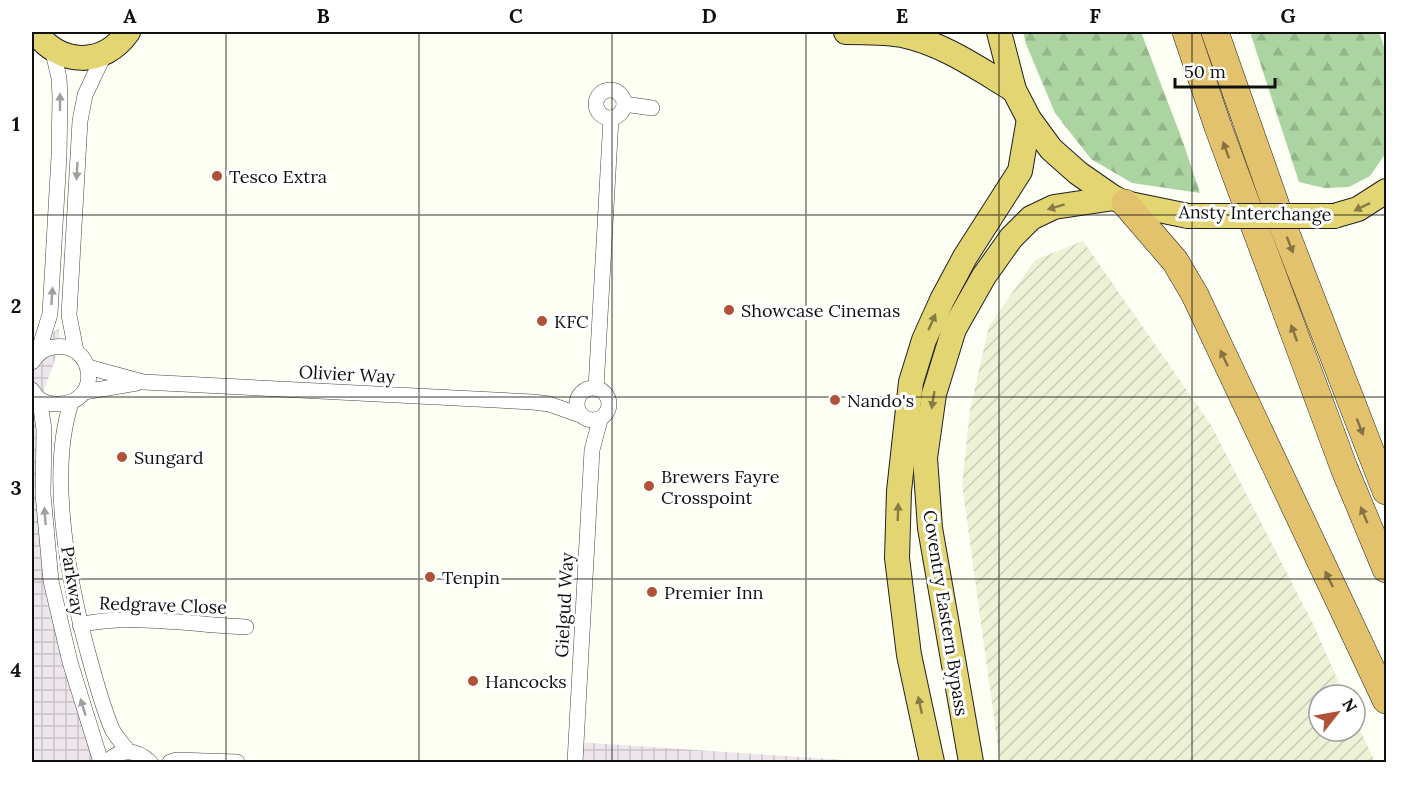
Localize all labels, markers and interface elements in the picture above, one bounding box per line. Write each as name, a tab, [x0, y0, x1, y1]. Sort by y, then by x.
text: A	[123, 3, 137, 28]
text: B	[316, 3, 330, 28]
text: C	[509, 3, 523, 28]
text: D	[701, 3, 717, 28]
text: E	[896, 3, 908, 28]
text: F	[1089, 3, 1101, 28]
text: G	[1280, 3, 1296, 28]
scale bar	[1175, 51, 1276, 89]
text: 50 m	[1184, 60, 1226, 83]
one-way arrow	[55, 92, 65, 111]
text: 1	[12, 111, 20, 136]
one-way arrow	[1221, 141, 1231, 159]
one-way arrow	[73, 162, 82, 181]
place label: Tesco Extra	[229, 165, 327, 188]
marker: Tesco Extra	[210, 169, 224, 183]
street label: Ansty Interchange	[1177, 200, 1332, 226]
one-way arrow	[1353, 202, 1370, 211]
one-way arrow	[1047, 203, 1065, 212]
one-way arrow	[1285, 237, 1295, 255]
one-way arrow	[47, 287, 56, 306]
text: 2	[11, 293, 21, 318]
place label: Showcase Cinemas	[741, 299, 900, 322]
marker: Showcase Cinemas	[722, 303, 736, 317]
place label: KFC	[554, 310, 589, 333]
one-way arrow	[927, 312, 937, 330]
marker: KFC	[535, 314, 549, 328]
one-way arrow	[1289, 324, 1298, 342]
one-way arrow	[1220, 350, 1229, 367]
street label: Olivier Way	[298, 360, 396, 388]
place label: Nando's	[847, 389, 914, 412]
one-way arrow	[929, 390, 938, 409]
marker: Nando's	[828, 393, 842, 407]
one-way arrow	[1355, 419, 1365, 437]
place label: Sungard	[134, 446, 204, 469]
marker: Sungard	[115, 450, 129, 464]
place label: Brewers Fayre Crosspoint	[661, 465, 780, 509]
text: 3	[10, 475, 22, 500]
marker: Brewers Fayre Crosspoint	[642, 479, 656, 493]
one-way arrow	[893, 503, 903, 522]
one-way arrow	[1359, 506, 1368, 524]
one-way arrow	[40, 507, 50, 526]
street label: Coventry Eastern Bypass	[918, 508, 974, 718]
street label: Parkway	[56, 544, 90, 618]
street label: Gielgud Way	[550, 551, 578, 658]
place label: Tenpin	[442, 566, 500, 589]
marker: Tenpin	[423, 570, 437, 584]
one-way arrow	[1325, 571, 1334, 588]
place label: Premier Inn	[664, 581, 764, 604]
marker: Premier Inn	[645, 585, 659, 599]
street label: Redgrave Close	[99, 591, 228, 619]
text: 4	[11, 657, 22, 682]
place label: Hancocks	[485, 670, 567, 693]
marker: Hancocks	[466, 674, 480, 688]
north arrow	[1307, 683, 1367, 743]
text: N	[1338, 695, 1362, 716]
one-way arrow	[915, 696, 924, 715]
one-way arrow	[78, 698, 87, 716]

